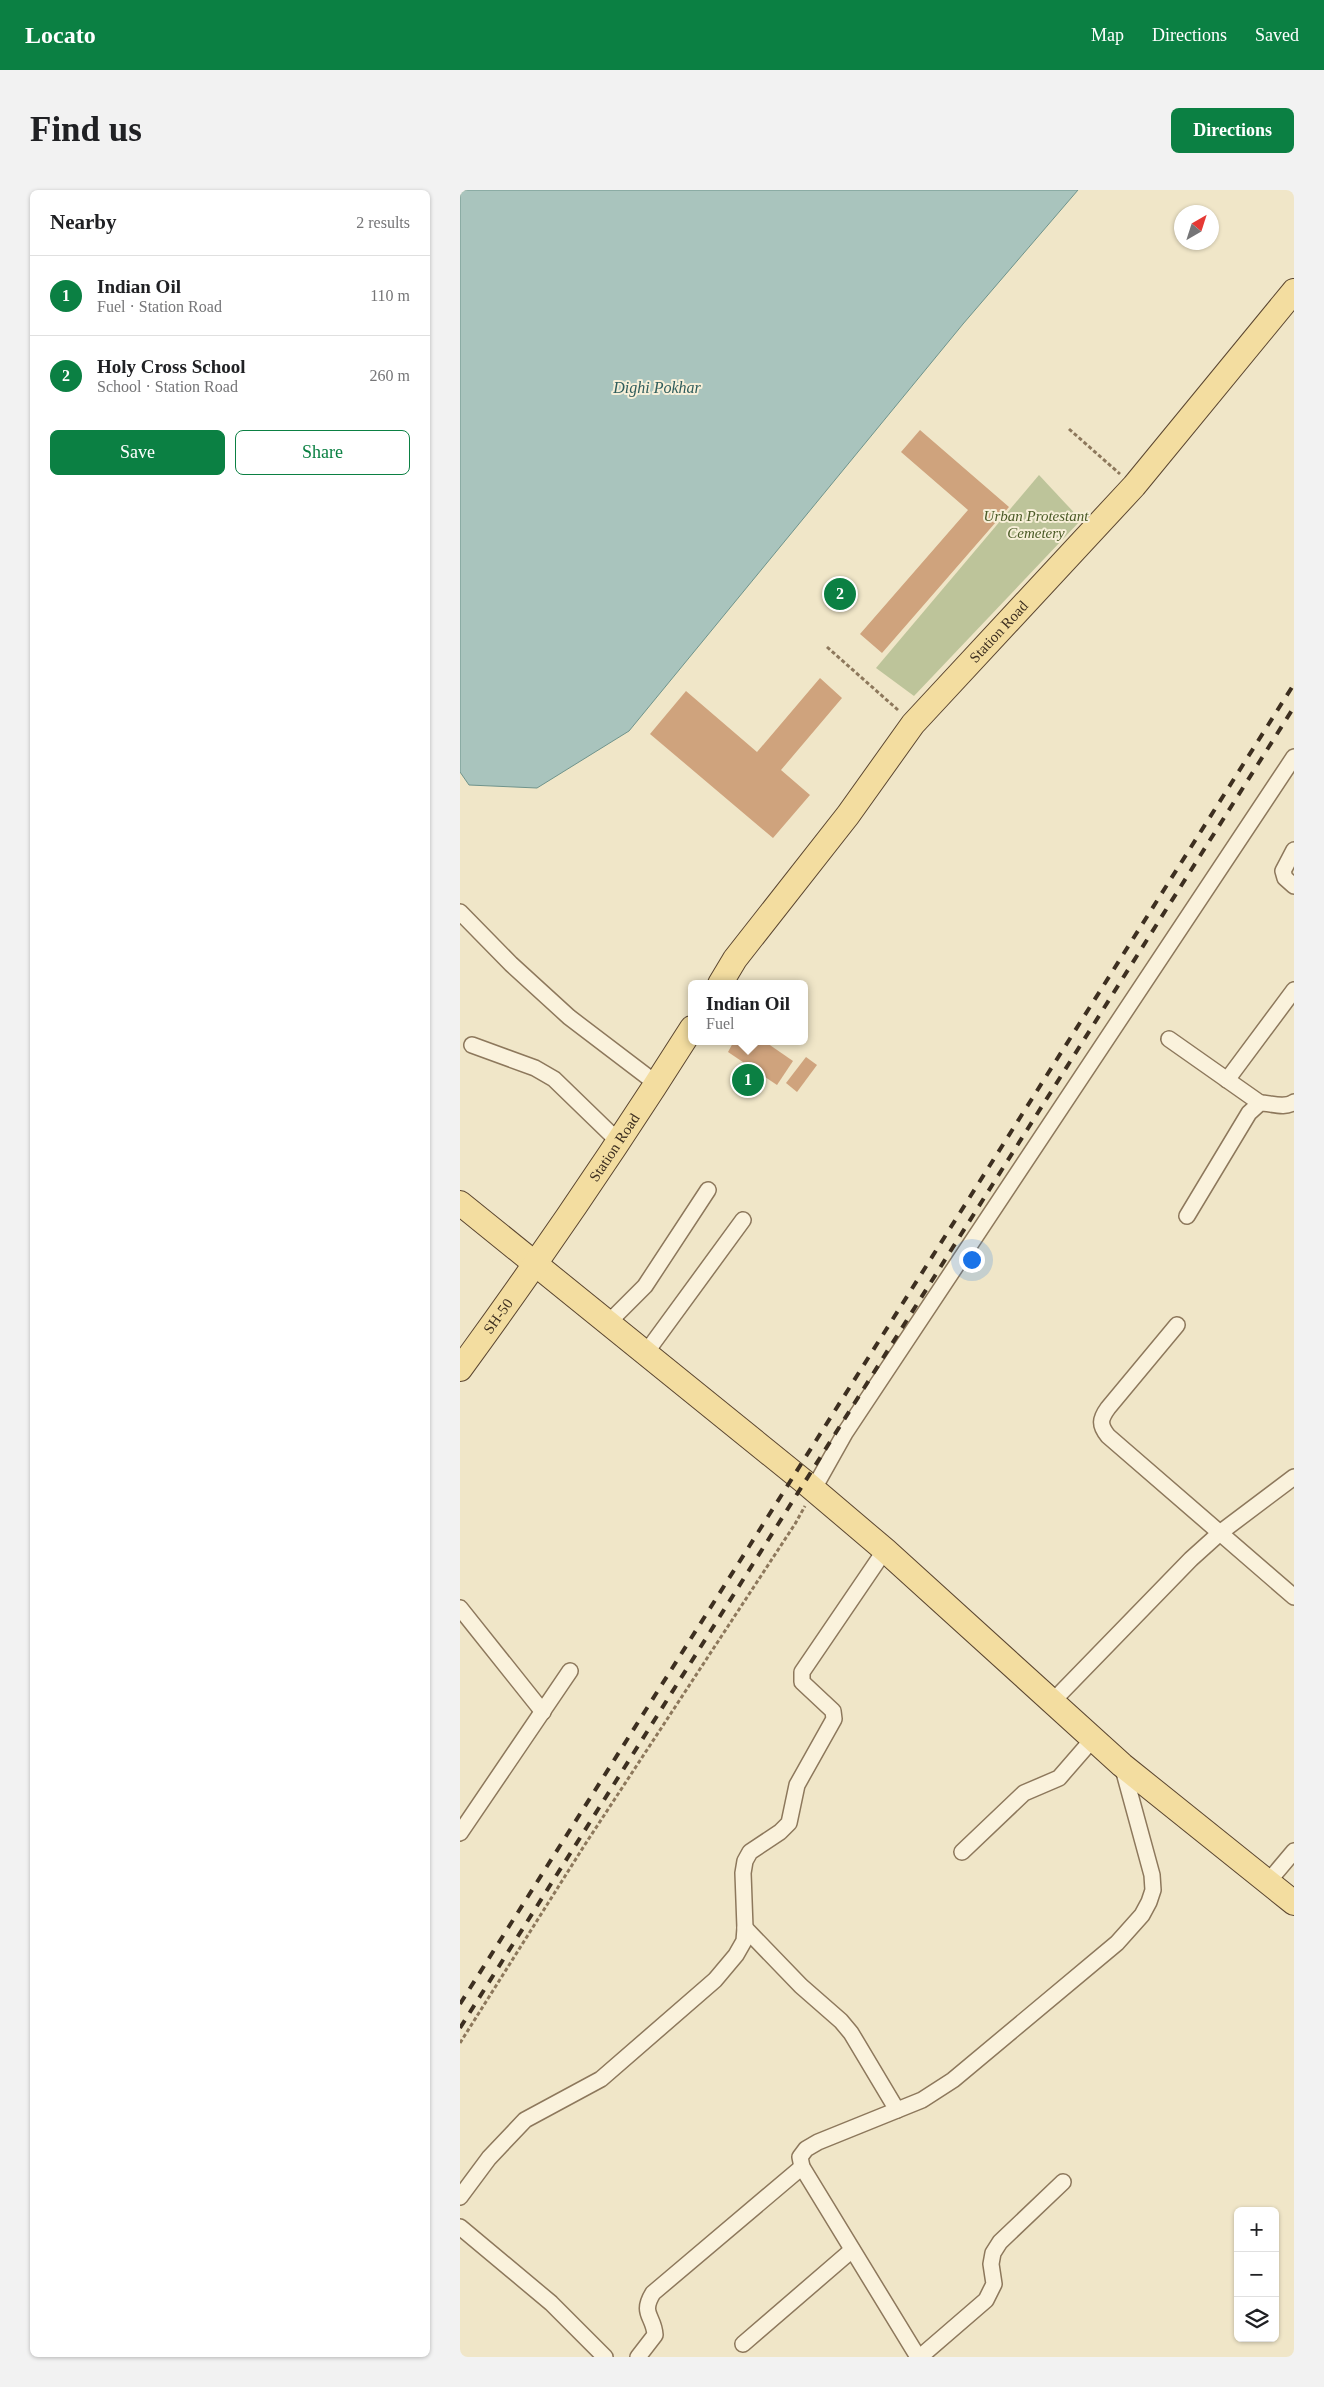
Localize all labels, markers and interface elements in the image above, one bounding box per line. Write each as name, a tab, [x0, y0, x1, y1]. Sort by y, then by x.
text: Locato	[25, 22, 96, 48]
text: Map	[1091, 25, 1124, 45]
text: Directions	[1152, 25, 1227, 45]
text: Saved	[1255, 25, 1299, 45]
button: Directions	[1171, 108, 1294, 153]
text: Find us	[30, 110, 142, 149]
north arrow	[1174, 205, 1219, 250]
text: Nearby	[50, 210, 117, 234]
text: 2 results	[356, 214, 410, 231]
text: Indian Oil	[97, 276, 181, 297]
text: 1	[62, 287, 70, 304]
text: 110 m	[370, 287, 410, 304]
text: Fuel · Station Road	[97, 298, 222, 315]
text: Holy Cross School	[97, 356, 246, 377]
text: 2	[62, 367, 70, 384]
text: 260 m	[370, 367, 410, 384]
text: School · Station Road	[97, 378, 238, 395]
water label: Dighi Pokhar	[612, 379, 702, 397]
button: Save	[50, 430, 225, 475]
button: Share	[235, 430, 410, 475]
park label: Urban Protestant Cemetery	[984, 508, 1089, 541]
pin: 2	[824, 575, 856, 613]
street label: Station Road	[966, 597, 1031, 666]
popup	[688, 980, 808, 1045]
text: Indian Oil	[706, 993, 790, 1014]
text: Fuel	[706, 1015, 734, 1032]
pin: 1	[732, 1061, 764, 1099]
street label: Station Road	[586, 1110, 643, 1184]
your location	[959, 1247, 985, 1273]
street label: SH-50	[480, 1296, 516, 1337]
map controls	[1234, 2207, 1279, 2342]
button: +	[1234, 2207, 1279, 2252]
button: −	[1234, 2252, 1279, 2297]
button: layers	[1234, 2297, 1279, 2342]

